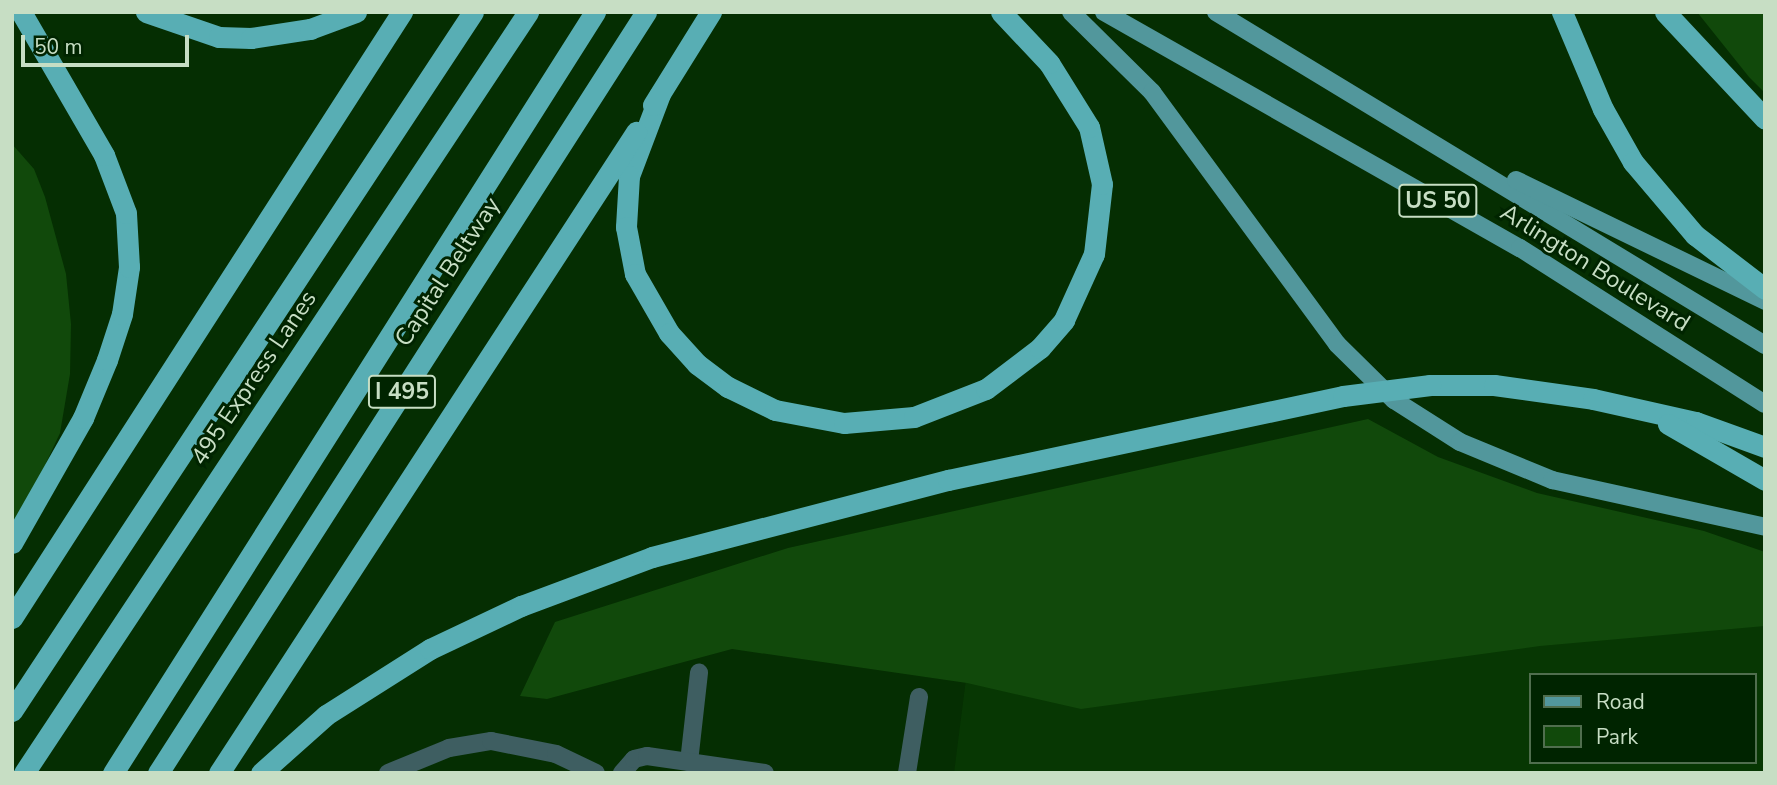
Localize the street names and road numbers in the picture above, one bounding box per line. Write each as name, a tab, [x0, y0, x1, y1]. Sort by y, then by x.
road number: US 50	[1398, 182, 1478, 220]
street label: Capital Beltway	[389, 192, 507, 352]
street label: Arlington Boulevard	[1495, 198, 1695, 338]
street label: 495 Express Lanes	[185, 285, 323, 471]
road number: I 495	[367, 372, 437, 412]

